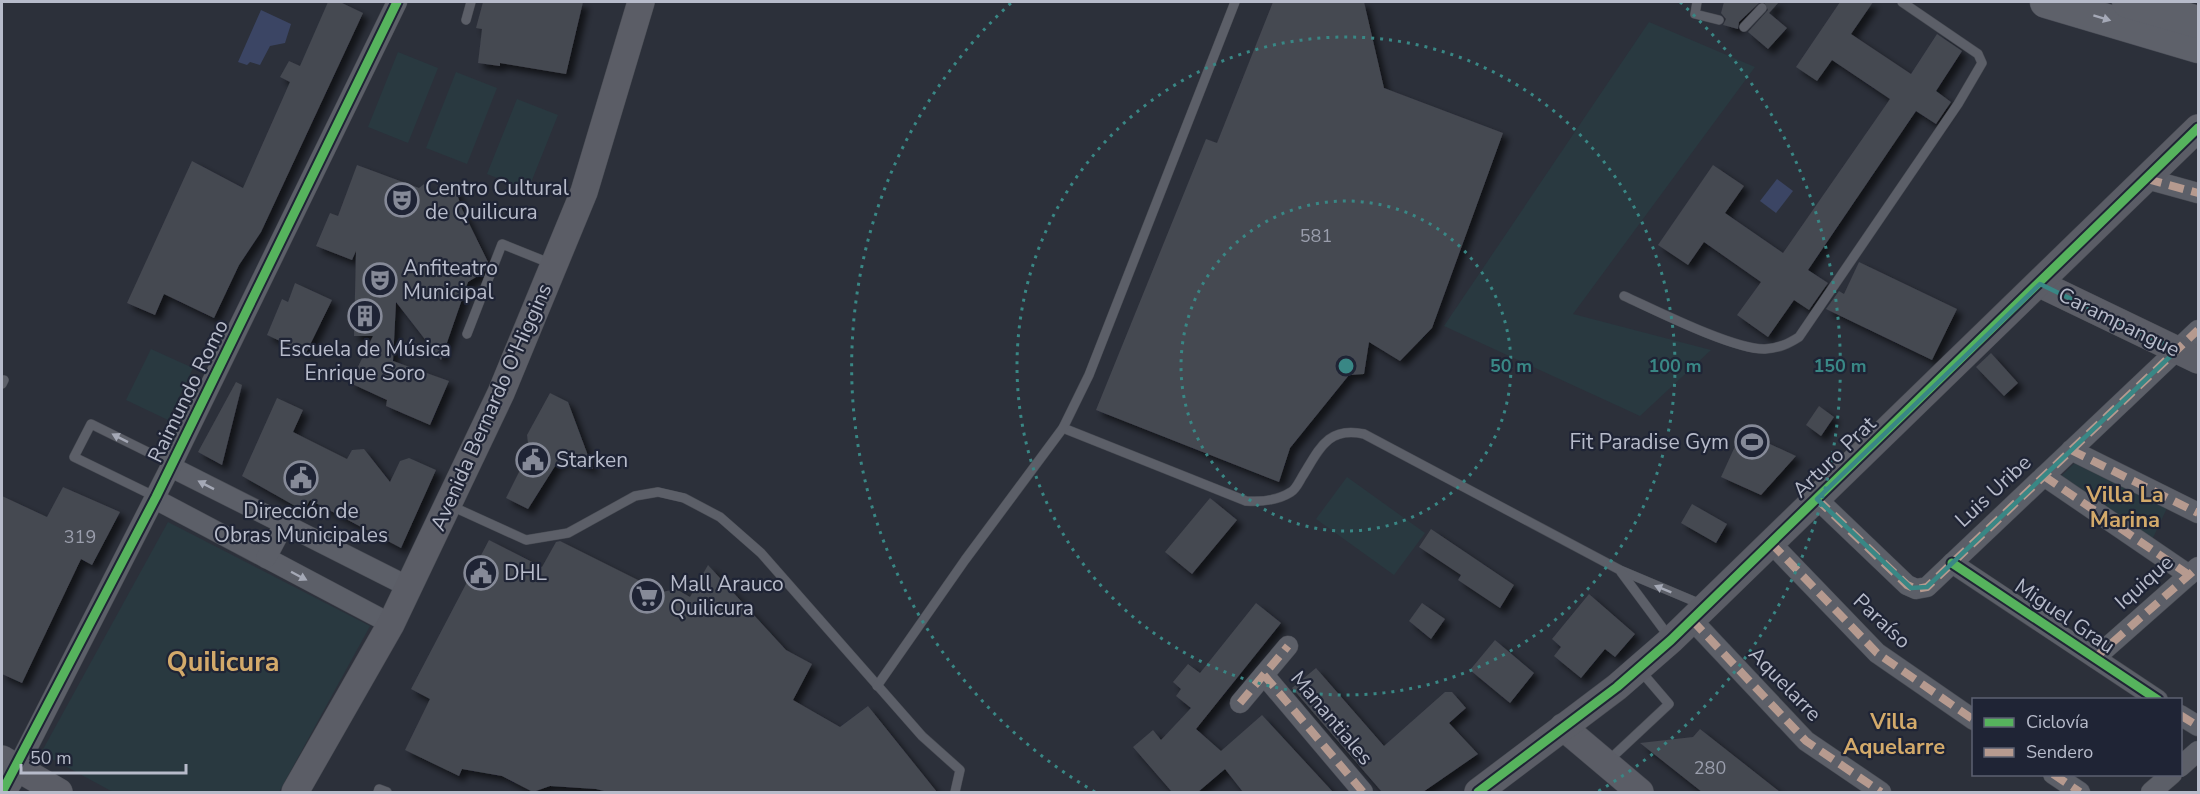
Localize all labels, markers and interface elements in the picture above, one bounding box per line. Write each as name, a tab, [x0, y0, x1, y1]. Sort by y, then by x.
one-way arrow	[2093, 14, 2111, 23]
place label: Centro Cultural de Quilicura	[425, 174, 570, 226]
theatre icon: Centro Cultural de Quilicura	[384, 182, 420, 218]
house number: 581	[1300, 224, 1332, 248]
place label: Anfiteatro Municipal	[403, 254, 498, 306]
theatre icon: Anfiteatro Municipal	[362, 262, 398, 298]
street label: Avenida Bernardo O'Higgins	[424, 279, 558, 535]
street label: Carampangue	[2054, 280, 2184, 364]
building icon: Escuela de Música Enrique Soro	[347, 298, 383, 334]
street label: Raimundo Romo	[141, 315, 235, 467]
place label: Escuela de Música Enrique Soro	[279, 335, 451, 387]
text: 50 m	[1490, 354, 1532, 378]
text: 100 m	[1648, 354, 1702, 378]
text: 150 m	[1813, 354, 1867, 378]
centre of rings	[1336, 356, 1356, 376]
street label: Arturo Prat	[1786, 410, 1882, 504]
sports icon: Fit Paradise Gym	[1734, 424, 1770, 460]
place label: Fit Paradise Gym	[1570, 428, 1729, 456]
one-way arrow	[111, 434, 129, 444]
public building icon: Starken	[515, 442, 551, 478]
place label: Starken	[556, 446, 628, 474]
street label: Luis Uribe	[1949, 449, 2037, 533]
public building icon: Dirección de Obras Municipales	[283, 460, 319, 496]
one-way arrow	[198, 480, 215, 490]
district label: Villa La Marina	[2085, 480, 2164, 535]
place label: Dirección de Obras Municipales	[214, 497, 388, 549]
house number: 319	[64, 525, 96, 549]
street label: Iquique	[2109, 548, 2179, 616]
public building icon: DHL	[463, 555, 499, 591]
place label: DHL	[504, 559, 548, 587]
place label: Mall Arauco Quilicura	[670, 570, 784, 622]
one-way arrow	[291, 571, 308, 581]
street label: Miguel Grau	[2009, 572, 2121, 660]
supermarket icon: Mall Arauco Quilicura	[629, 578, 665, 614]
one-way arrow	[1654, 584, 1672, 593]
street label: Paraíso	[1847, 587, 1917, 655]
street label: Aquelarre	[1742, 641, 1828, 727]
district label: Quilicura	[167, 644, 279, 681]
street label: Manantiales	[1284, 665, 1380, 771]
legend	[1972, 698, 2182, 776]
district label: Villa Aquelarre	[1843, 707, 1945, 762]
text: Ciclovía	[2026, 710, 2089, 734]
scale bar	[21, 737, 186, 775]
text: Sendero	[2026, 740, 2093, 764]
text: 50 m	[30, 746, 72, 770]
house number: 280	[1694, 756, 1726, 780]

